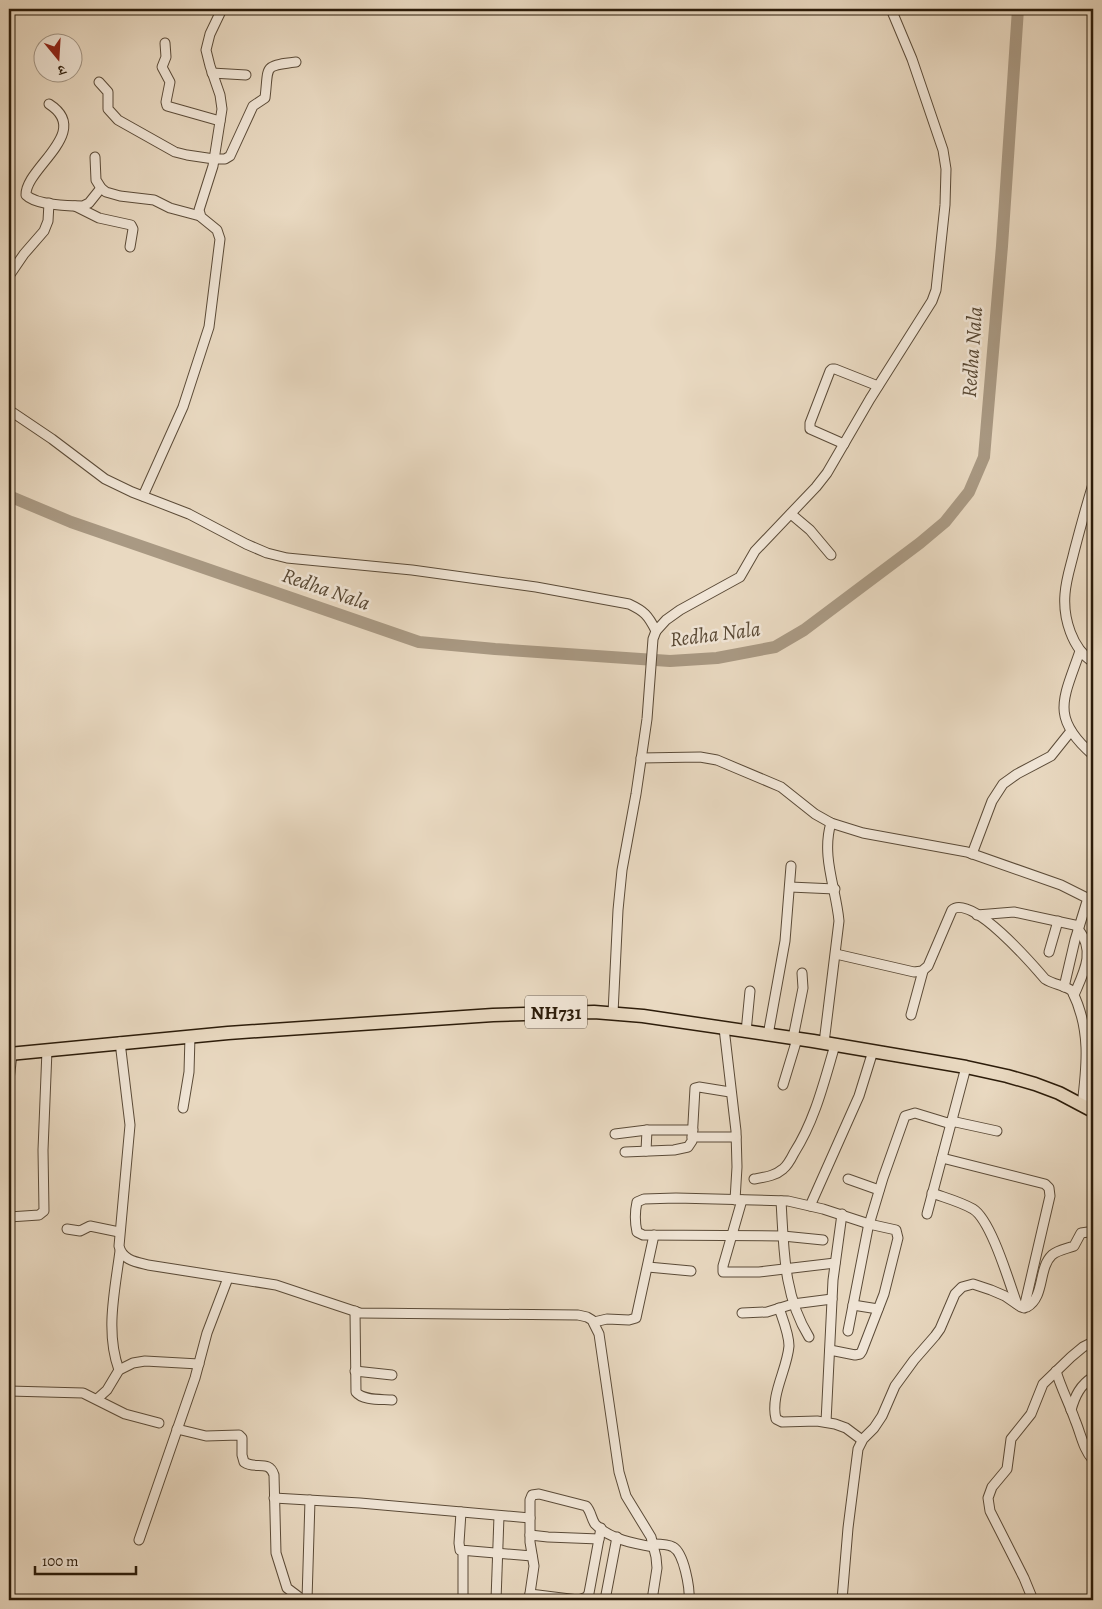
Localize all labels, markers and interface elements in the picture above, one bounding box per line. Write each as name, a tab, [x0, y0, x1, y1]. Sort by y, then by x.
north arrow	[32, 32, 82, 82]
text: उ	[55, 59, 69, 80]
water label: Redha Nala	[955, 305, 989, 398]
water label: Redha Nala	[278, 561, 374, 617]
water label: Redha Nala	[668, 615, 762, 653]
road number: NH731	[525, 996, 587, 1028]
scale bar	[35, 1544, 136, 1576]
text: 100 m	[42, 1551, 79, 1571]

